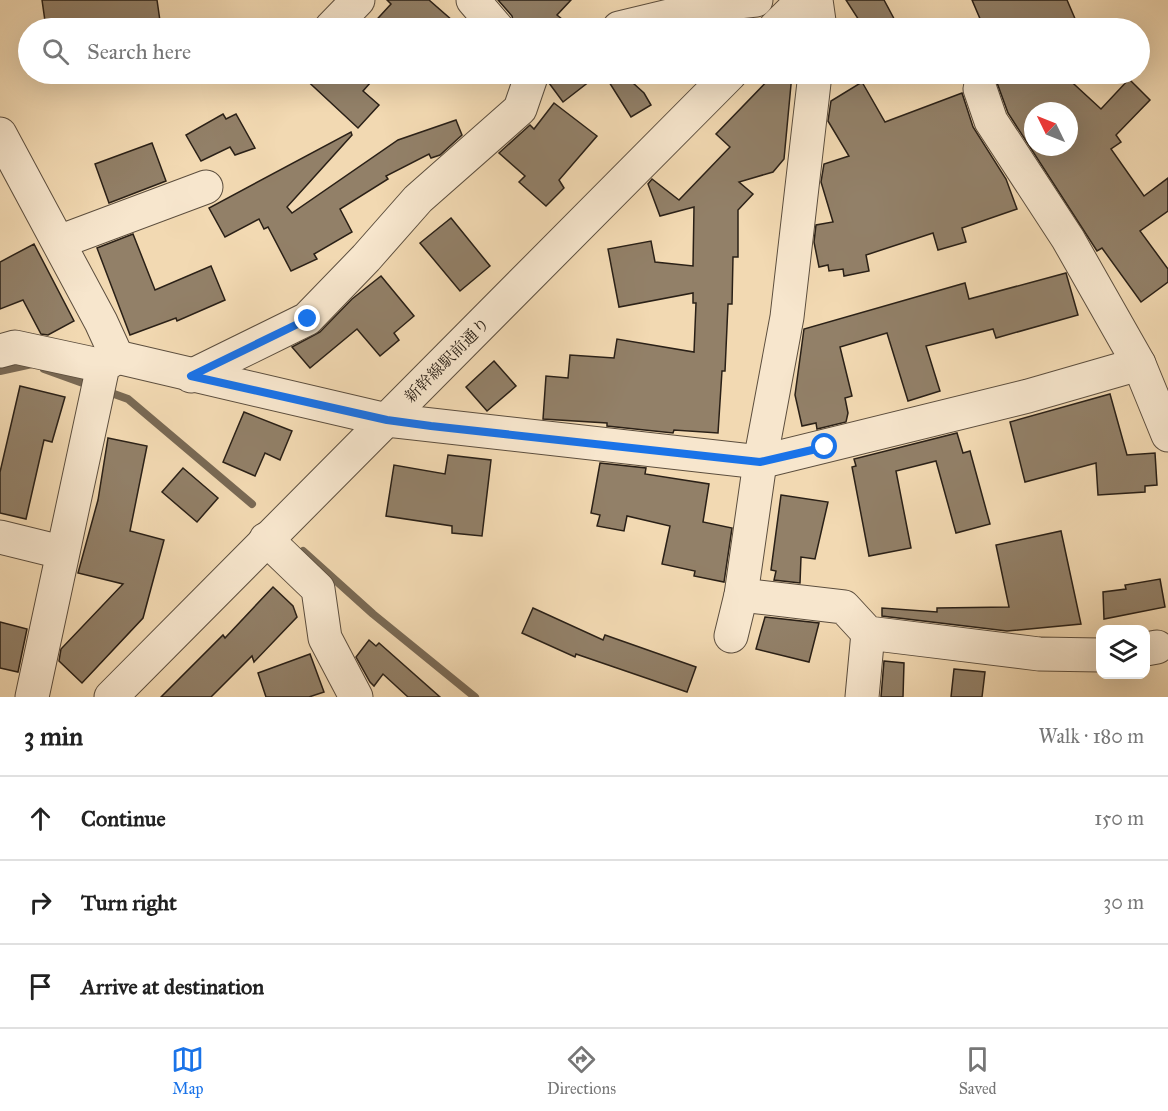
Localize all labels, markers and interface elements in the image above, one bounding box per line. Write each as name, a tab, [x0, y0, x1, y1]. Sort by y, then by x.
search box	[18, 18, 1150, 84]
icon: search	[39, 35, 72, 68]
text: Search here	[87, 38, 191, 65]
north arrow	[1024, 102, 1078, 156]
route end	[294, 305, 320, 331]
street label: 新幹線駅前通り	[401, 314, 493, 406]
route start	[811, 433, 837, 459]
map controls	[1096, 625, 1150, 679]
button: layers	[1096, 625, 1150, 679]
text: 3 min	[24, 720, 83, 752]
text: Walk · 180 m	[1039, 724, 1144, 748]
icon: ahead	[24, 802, 57, 835]
text: Continue	[81, 805, 166, 832]
text: 150 m	[1094, 806, 1144, 830]
icon: right	[24, 886, 57, 919]
text: Turn right	[81, 889, 177, 916]
text: 30 m	[1103, 890, 1144, 914]
icon: arrive	[24, 970, 57, 1003]
text: Arrive at destination	[81, 973, 264, 1000]
tab: Map	[171, 1043, 204, 1098]
tab: Directions	[547, 1043, 616, 1098]
tab: Saved	[959, 1043, 997, 1098]

